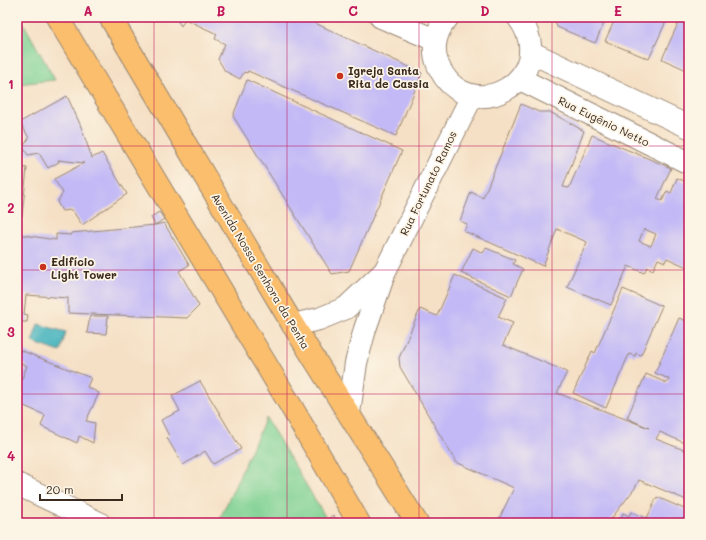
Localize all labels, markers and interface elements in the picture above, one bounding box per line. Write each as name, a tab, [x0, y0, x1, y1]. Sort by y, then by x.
text: A	[83, 2, 93, 19]
text: B	[217, 2, 226, 19]
text: C	[348, 2, 358, 19]
text: D	[480, 2, 490, 19]
text: E	[614, 2, 622, 19]
place label: Igreja Santa Rita de Cassia	[348, 63, 429, 91]
marker: Igreja Santa Rita de Cassia	[335, 71, 345, 81]
text: 1	[8, 75, 14, 92]
street label: Rua Eugênio Netto	[556, 92, 652, 150]
street label: Rua Fortunato Ramos	[396, 128, 460, 238]
street label: Avenida Nossa Senhora da Penha	[208, 190, 314, 352]
text: 2	[7, 199, 15, 216]
place label: Edifício Light Tower	[51, 254, 117, 282]
marker: Edifício Light Tower	[38, 262, 48, 272]
text: 3	[7, 323, 15, 340]
text: 4	[7, 447, 15, 464]
scale bar	[40, 476, 122, 502]
text: 20 m	[46, 481, 74, 497]

